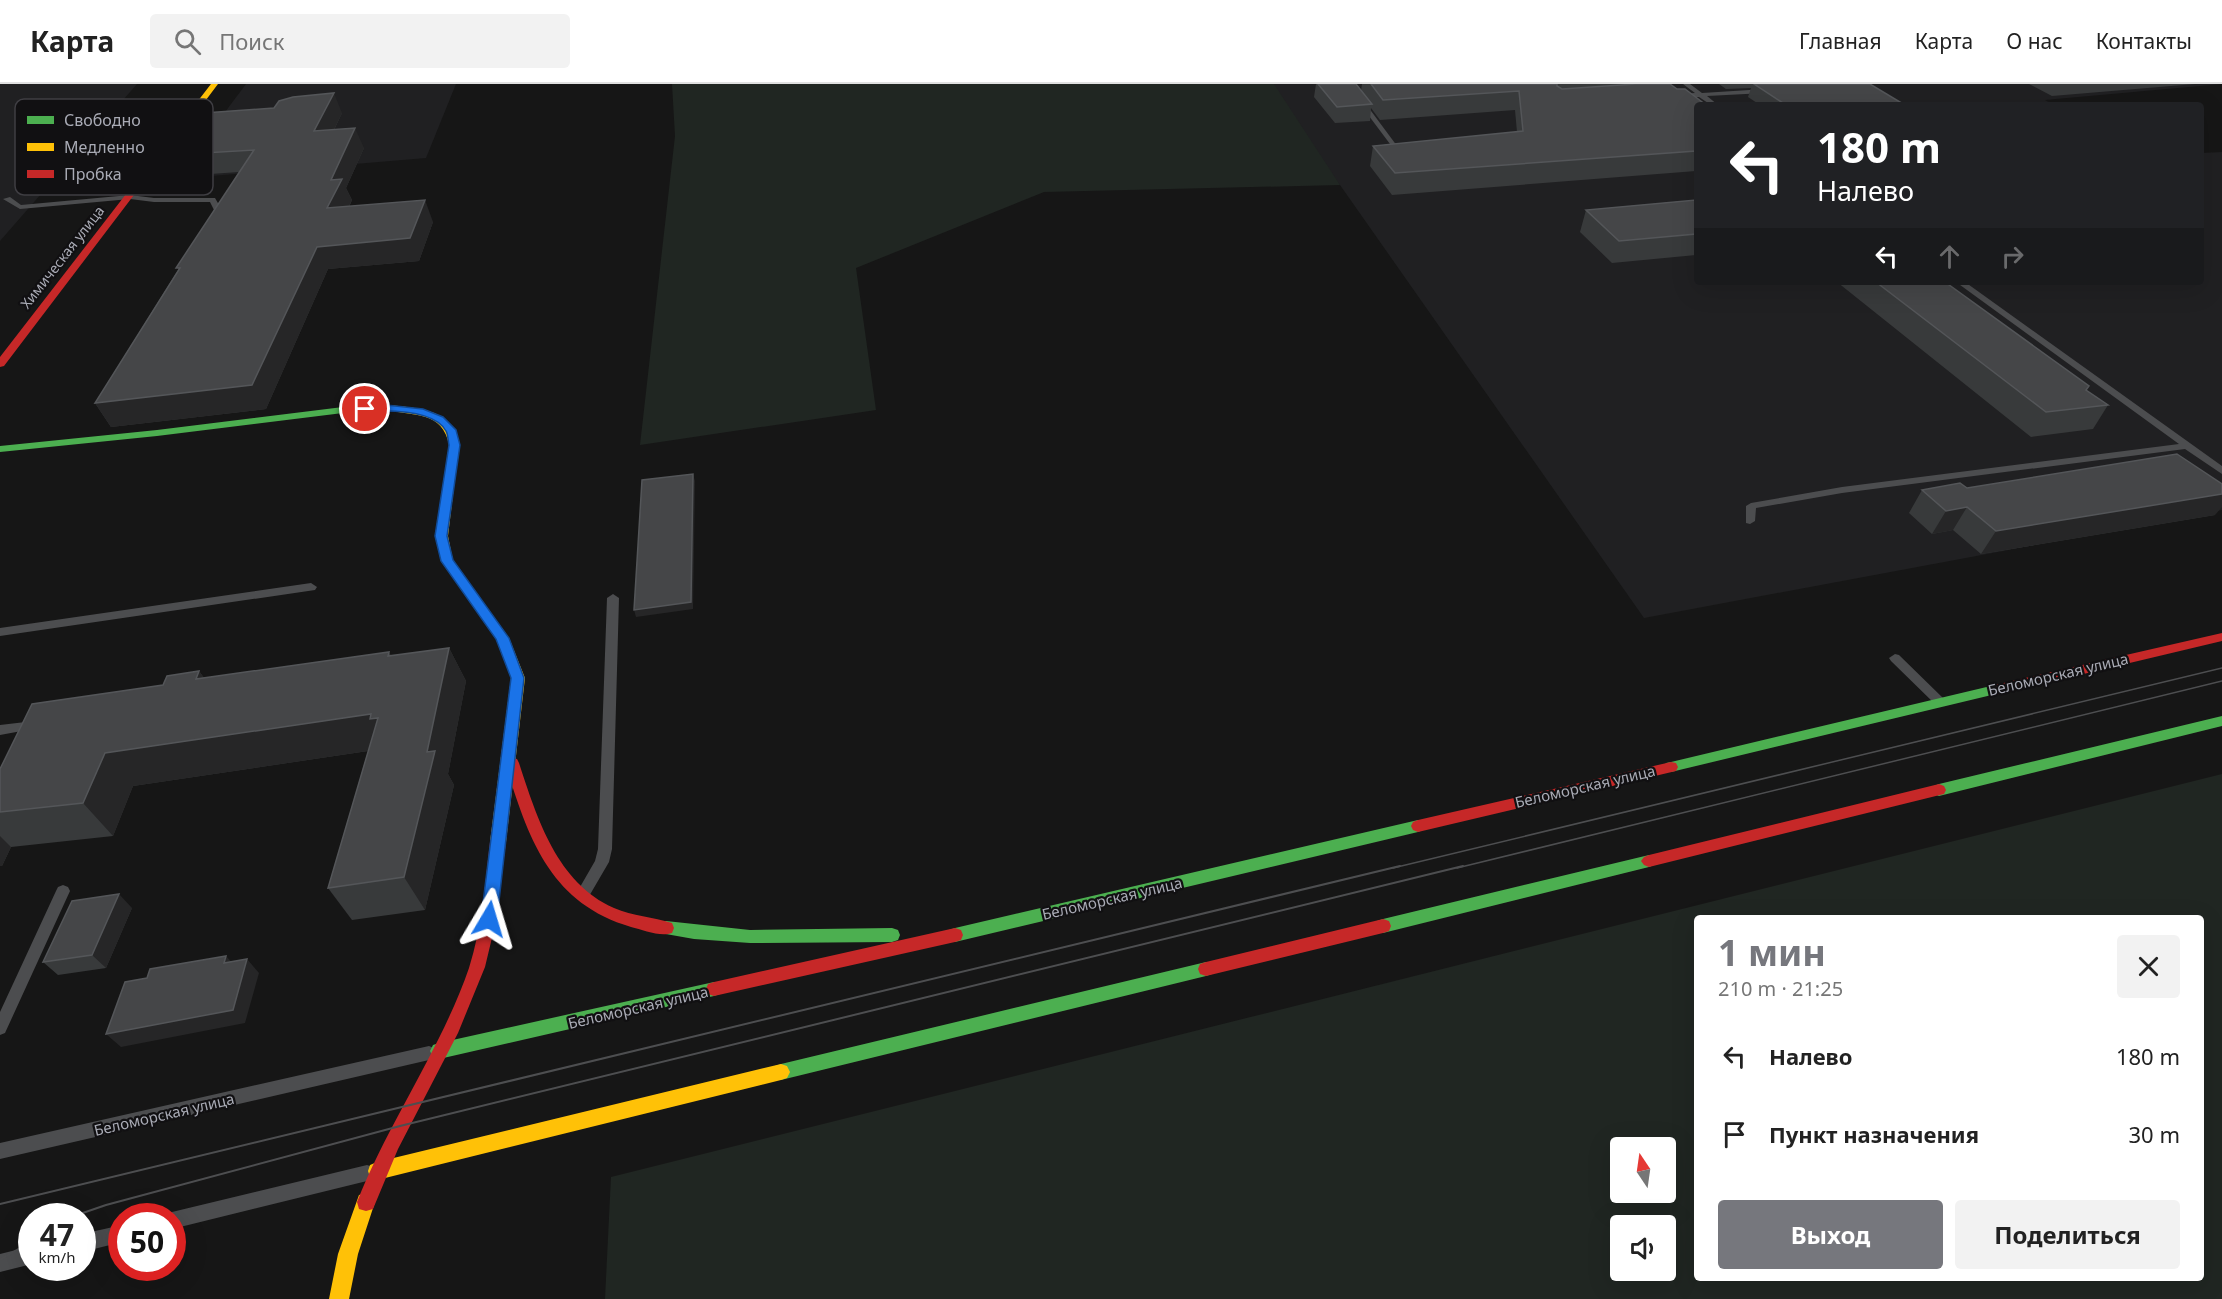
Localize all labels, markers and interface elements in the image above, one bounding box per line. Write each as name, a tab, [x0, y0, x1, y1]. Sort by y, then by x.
search box	[150, 14, 570, 68]
text: Карта	[30, 22, 114, 60]
icon: search	[171, 25, 204, 58]
text: Поиск	[219, 26, 285, 56]
text: Главная	[1799, 27, 1882, 55]
text: Карта	[1915, 27, 1973, 55]
text: О нас	[2006, 27, 2063, 55]
text: Контакты	[2096, 27, 2192, 55]
legend	[15, 99, 213, 195]
text: Свободно	[64, 109, 141, 131]
text: 180 m	[1817, 118, 1941, 175]
icon: left	[1718, 126, 1796, 204]
text: Медленно	[64, 136, 145, 158]
text: Пробка	[64, 163, 122, 185]
text: Налево	[1817, 172, 1914, 209]
street label: Химическая улица	[16, 202, 108, 312]
icon: left	[1870, 240, 1903, 273]
icon: ahead	[1933, 240, 1966, 273]
icon: right	[1996, 240, 2029, 273]
pin	[339, 383, 390, 434]
icon: arrive	[348, 392, 381, 425]
street label: Беломорская улица	[1986, 648, 2130, 700]
street label: Беломорская улица	[1513, 760, 1657, 812]
street label: Беломорская улица	[1040, 872, 1184, 924]
position arrow	[457, 887, 521, 951]
text: 1 мин	[1718, 928, 1826, 977]
button: close	[2117, 935, 2180, 998]
text: 210 m · 21:25	[1718, 975, 1843, 1002]
street label: Беломорская улица	[566, 981, 710, 1033]
icon: left	[1718, 1040, 1751, 1073]
text: Налево	[1769, 1041, 1852, 1071]
text: 180 m	[2116, 1041, 2180, 1071]
street label: Беломорская улица	[92, 1088, 236, 1140]
icon: arrive	[1718, 1118, 1751, 1151]
text: Пункт назначения	[1769, 1119, 1979, 1149]
text: 30 m	[2129, 1119, 2180, 1149]
north arrow	[1610, 1137, 1676, 1203]
map controls	[1610, 1137, 1676, 1281]
button: Выход	[1718, 1200, 1943, 1269]
button: Поделиться	[1955, 1200, 2180, 1269]
speed limit sign: 50	[108, 1203, 186, 1281]
text: 47	[40, 1214, 74, 1255]
button: sound	[1610, 1215, 1676, 1281]
text: km/h	[39, 1247, 75, 1267]

